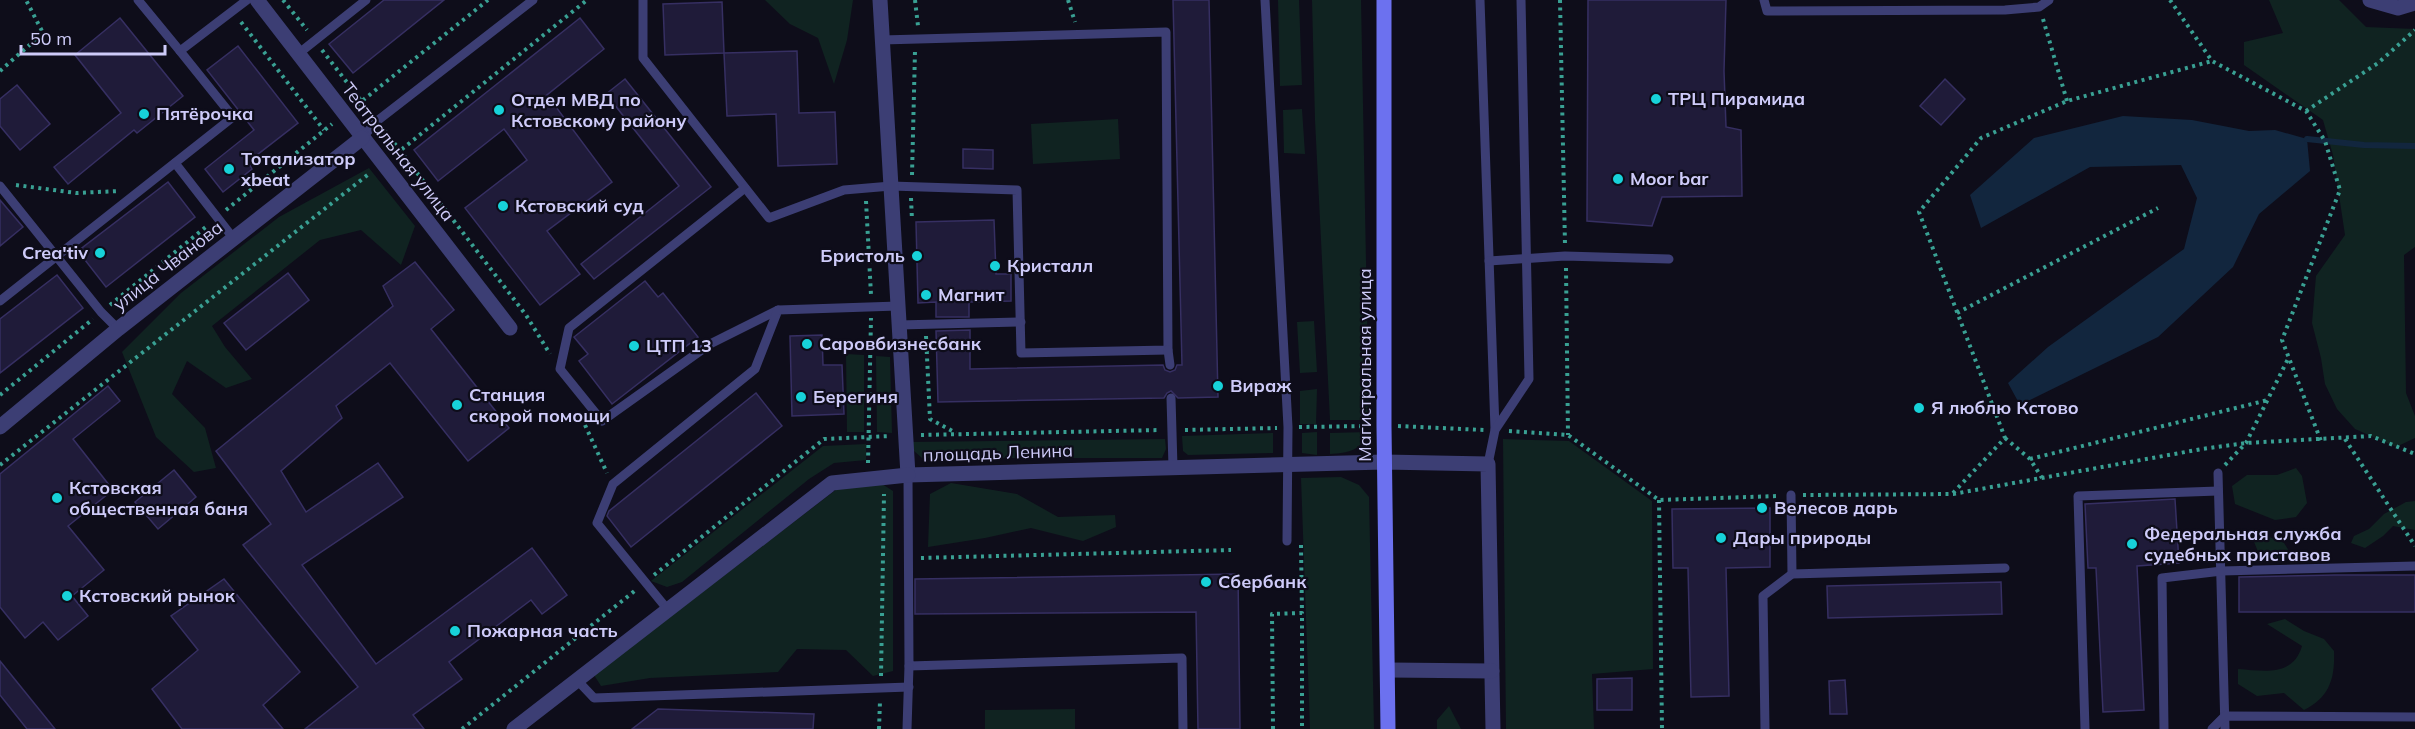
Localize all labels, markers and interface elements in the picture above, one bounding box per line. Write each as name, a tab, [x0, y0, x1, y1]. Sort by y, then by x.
scale bar	[21, 18, 165, 56]
text: 50 m	[30, 27, 72, 50]
street label: Театральная улица	[337, 78, 460, 226]
place label: ТРЦ Пирамида	[1668, 87, 1805, 110]
place label: Отдел МВД по Кстовскому району	[511, 88, 687, 132]
marker: ТРЦ Пирамида	[1649, 92, 1663, 106]
place label: Пятёрочка	[156, 102, 253, 125]
marker: Отдел МВД по Кстовскому району	[492, 103, 506, 117]
marker: Пятёрочка	[137, 107, 151, 121]
place label: Тотализатор xbeat	[240, 147, 356, 191]
marker: Тотализатор xbeat	[222, 162, 236, 176]
place label: Moor bar	[1630, 167, 1709, 190]
marker: Moor bar	[1611, 172, 1625, 186]
place label: Кстовский суд	[515, 194, 644, 217]
marker: Кстовский суд	[496, 199, 510, 213]
street label: улица Чванова	[108, 216, 227, 316]
place label: Crea'tiv	[22, 241, 88, 264]
place label: Бристоль	[820, 244, 905, 267]
marker: Crea'tiv	[93, 246, 107, 260]
marker: Бристоль	[910, 249, 924, 263]
place label: Кристалл	[1007, 254, 1093, 277]
marker: Кристалл	[988, 259, 1002, 273]
street label: Магистральная улица	[1353, 268, 1376, 462]
place label: Магнит	[938, 283, 1005, 306]
marker: Магнит	[919, 288, 933, 302]
place label: Саровбизнесбанк	[819, 332, 982, 355]
place label: ЦТП 13	[646, 334, 712, 357]
marker: Саровбизнесбанк	[800, 337, 814, 351]
marker: ЦТП 13	[627, 339, 641, 353]
place label: Вираж	[1230, 374, 1292, 397]
marker: Вираж	[1211, 379, 1225, 393]
place label: Станция скорой помощи	[469, 383, 610, 427]
place label: Берегиня	[813, 385, 898, 408]
marker: Берегиня	[794, 390, 808, 404]
place label: Я люблю Кстово	[1931, 396, 2079, 419]
marker: Станция скорой помощи	[450, 398, 464, 412]
marker: Я люблю Кстово	[1912, 401, 1926, 415]
street label: площадь Ленина	[922, 438, 1074, 467]
place label: Кстовская общественная баня	[69, 476, 248, 520]
marker: Кстовская общественная баня	[50, 491, 64, 505]
place label: Велесов дарь	[1774, 496, 1898, 519]
marker: Велесов дарь	[1755, 501, 1769, 515]
place label: Федеральная служба судебных приставов	[2144, 522, 2342, 566]
place label: Дары природы	[1733, 526, 1871, 549]
marker: Дары природы	[1714, 531, 1728, 545]
marker: Федеральная служба судебных приставов	[2125, 537, 2139, 551]
place label: Сбербанк	[1218, 570, 1307, 593]
marker: Сбербанк	[1199, 575, 1213, 589]
place label: Кстовский рынок	[79, 584, 236, 607]
marker: Кстовский рынок	[60, 589, 74, 603]
place label: Пожарная часть	[467, 619, 618, 642]
marker: Пожарная часть	[448, 624, 462, 638]

